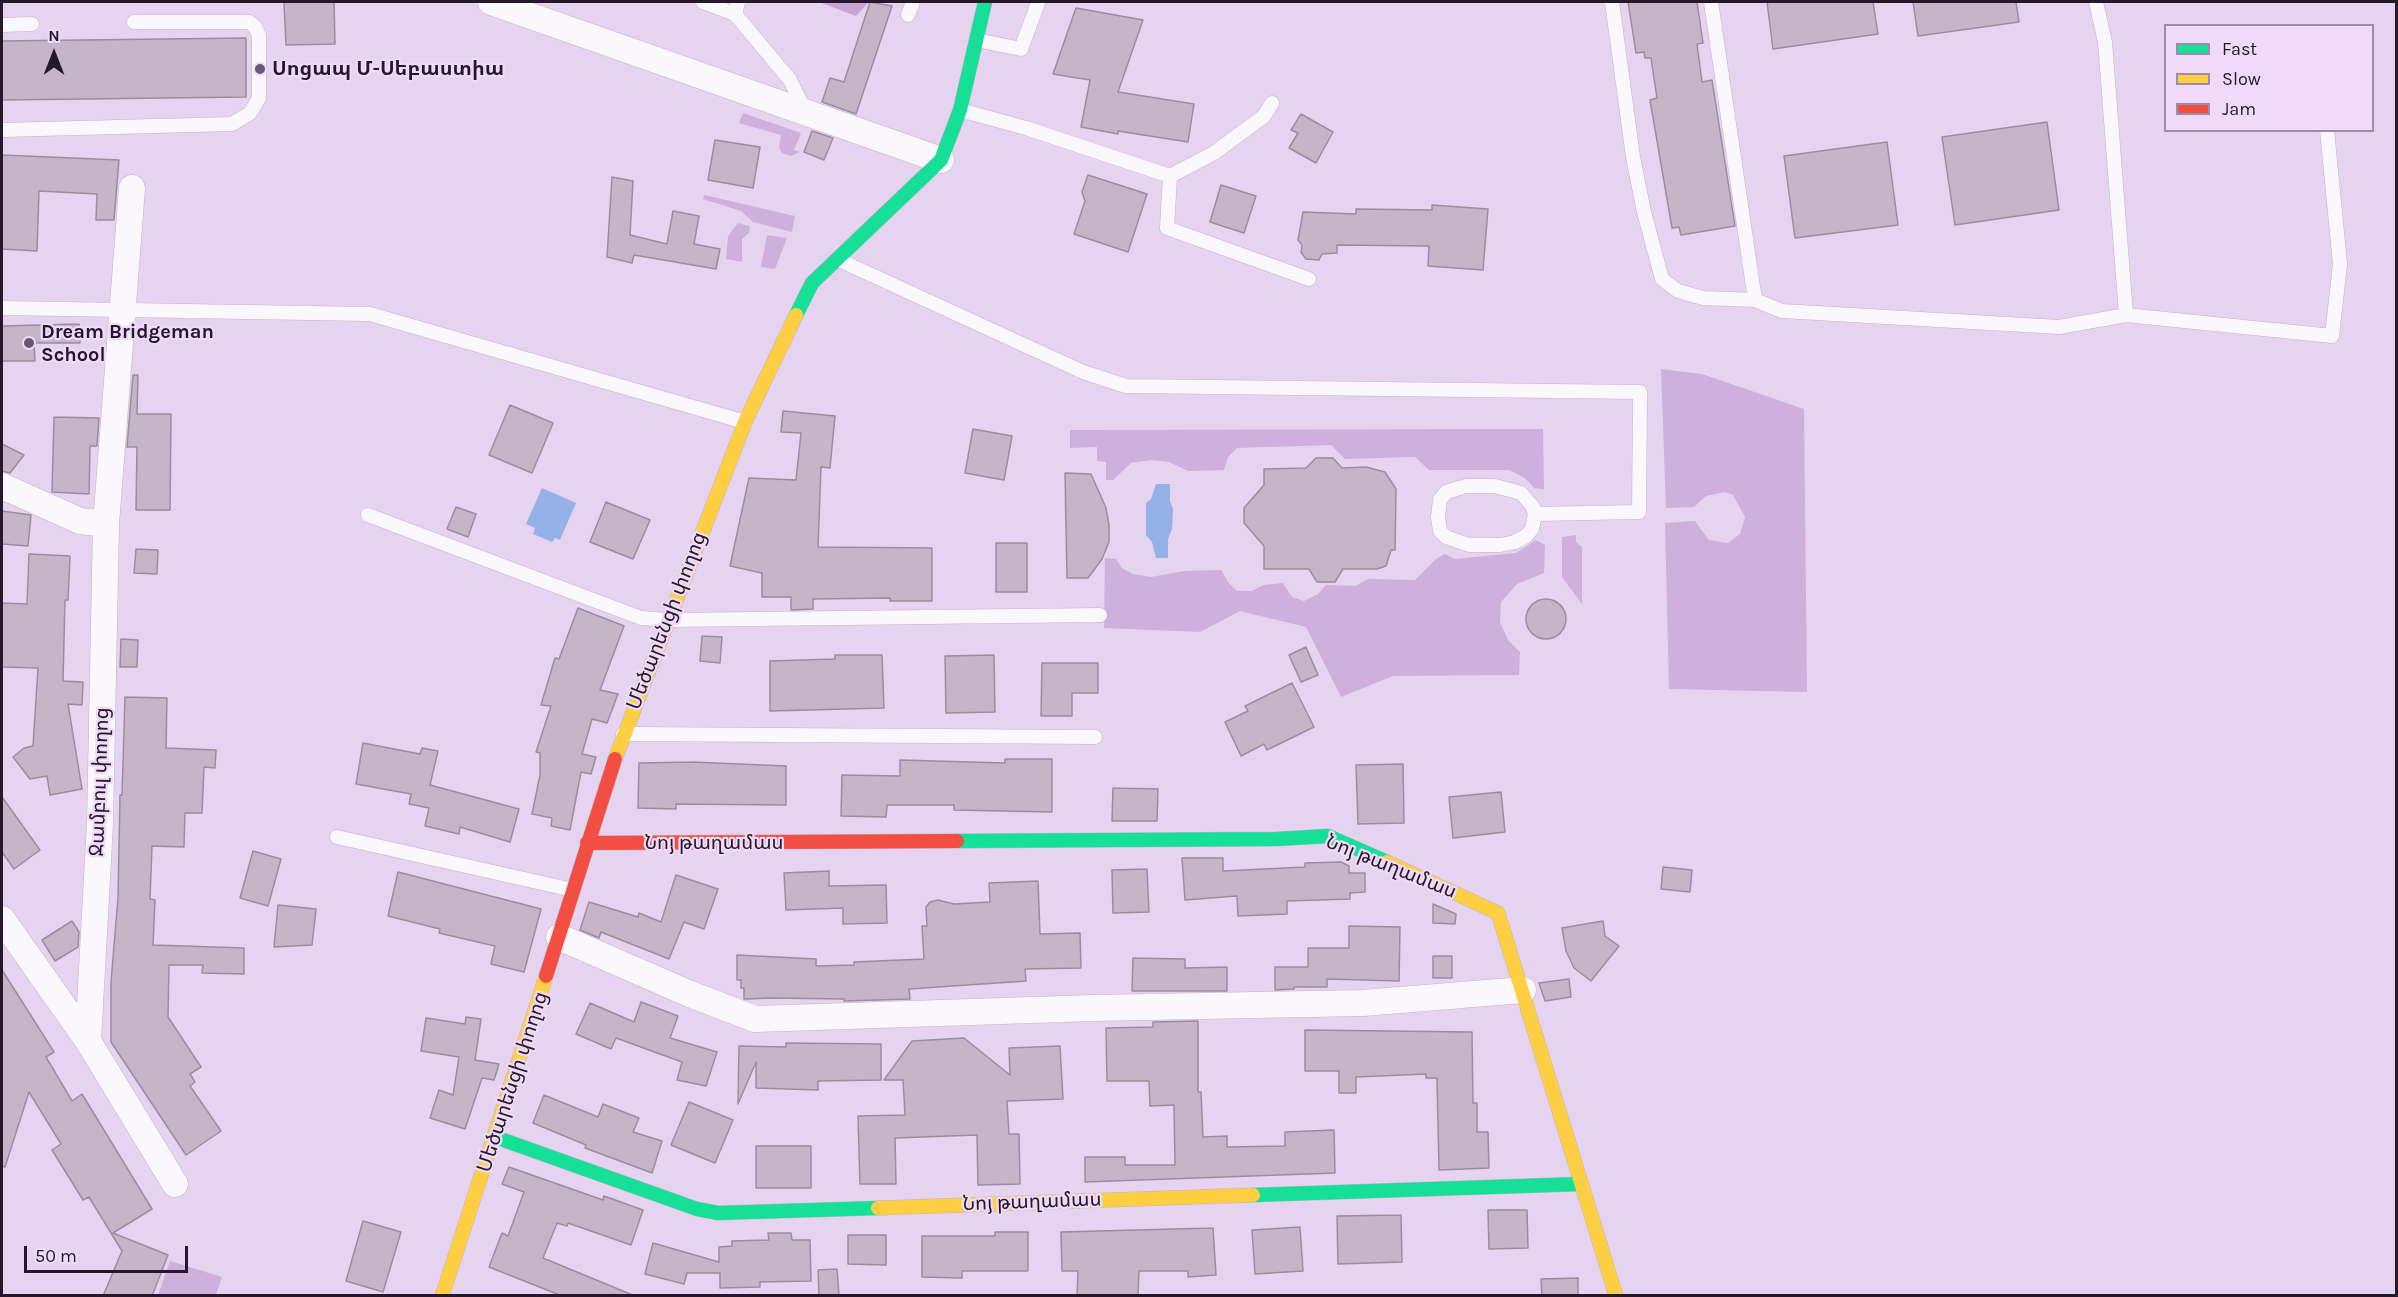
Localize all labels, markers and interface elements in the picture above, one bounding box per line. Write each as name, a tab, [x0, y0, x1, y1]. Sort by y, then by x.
north arrow	[24, 24, 84, 84]
legend	[2164, 24, 2374, 132]
text: N	[48, 26, 60, 45]
text: Fast	[2222, 38, 2257, 60]
place label: Սոցապ Մ-Սեբաստիա	[272, 57, 504, 81]
marker: Սոցապ Մ-Սեբաստիա	[253, 62, 267, 76]
text: Slow	[2222, 68, 2261, 90]
text: Jam	[2222, 98, 2256, 120]
place label: Dream Bridgeman School	[41, 320, 214, 367]
marker: Dream Bridgeman School	[22, 336, 36, 350]
street label: Մեծարենցի փողոց	[622, 529, 712, 713]
street label: Ջամբուլ փողոց	[85, 707, 115, 857]
street label: Նոյ թաղամաս	[1322, 830, 1460, 904]
street label: Նոյ թաղամաս	[644, 831, 784, 855]
street label: Մեծարենցի փողոց	[472, 989, 554, 1175]
street label: Նոյ թաղամաս	[962, 1188, 1102, 1216]
scale bar	[27, 1234, 190, 1272]
text: 50 m	[35, 1245, 77, 1267]

